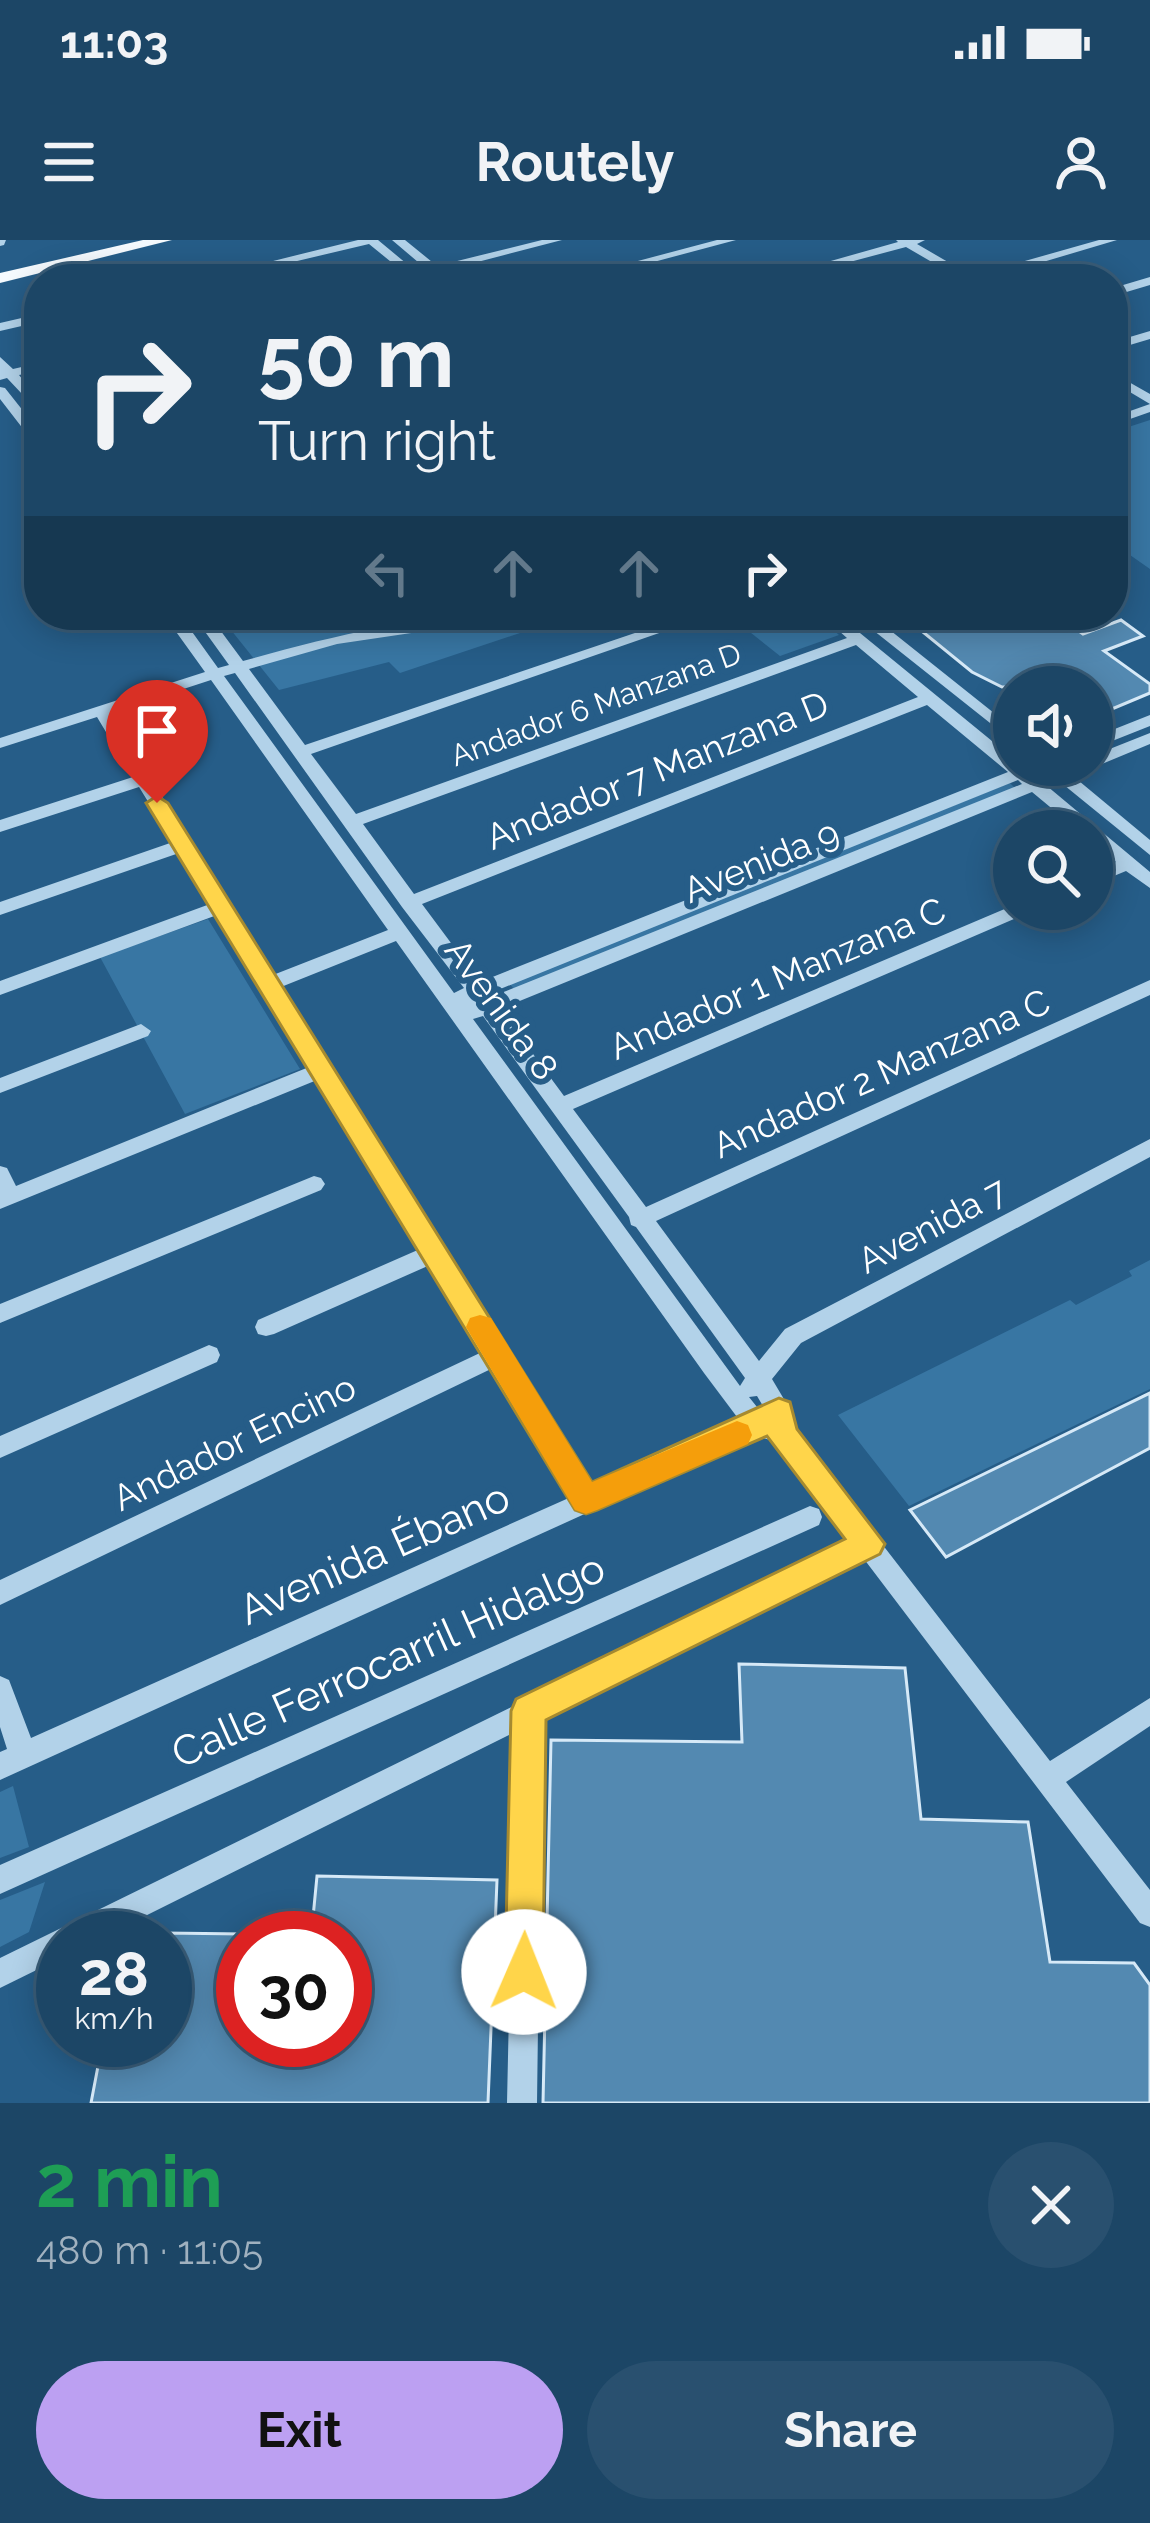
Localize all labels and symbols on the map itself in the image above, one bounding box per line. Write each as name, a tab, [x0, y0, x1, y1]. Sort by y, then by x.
street label: Andador 6 Manzana D	[446, 636, 746, 773]
pin	[106, 680, 208, 803]
street label: Andador 7 Manzana D	[480, 682, 834, 858]
street label: Avenida 9	[677, 811, 845, 911]
street label: Andador 1 Manzana C	[603, 888, 951, 1068]
street label: Avenida 8	[437, 930, 567, 1088]
street label: Andador 2 Manzana C	[706, 980, 1056, 1166]
street label: Avenida 7	[851, 1168, 1013, 1282]
street label: Andador Encino	[106, 1365, 362, 1519]
street label: Avenida Ébano	[232, 1472, 517, 1635]
street label: Calle Ferrocarril Hidalgo	[164, 1543, 612, 1778]
position arrow	[461, 1909, 587, 2035]
speed limit sign: 30	[216, 1911, 372, 2067]

